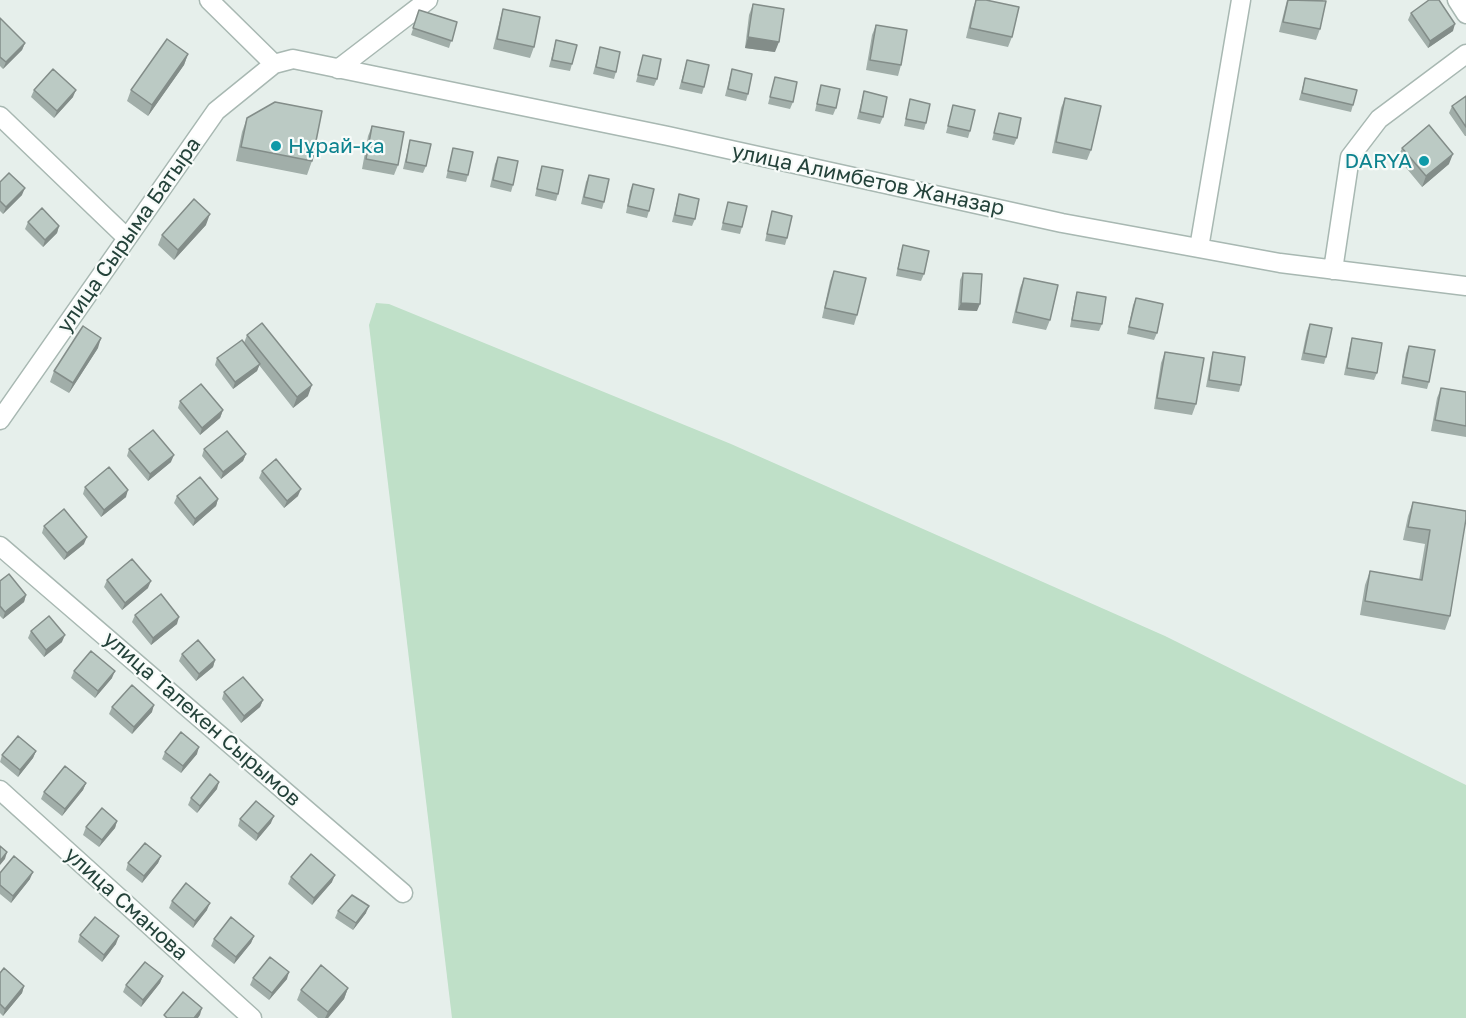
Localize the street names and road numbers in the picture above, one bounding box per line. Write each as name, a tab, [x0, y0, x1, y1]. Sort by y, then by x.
street label: улица Сырыма Батыра	[52, 132, 206, 338]
street label: улица Алимбетов Жаназар	[729, 139, 1007, 221]
street label: улица Талекен Сырымов	[98, 626, 306, 812]
street label: улица Сманова	[59, 842, 193, 966]

